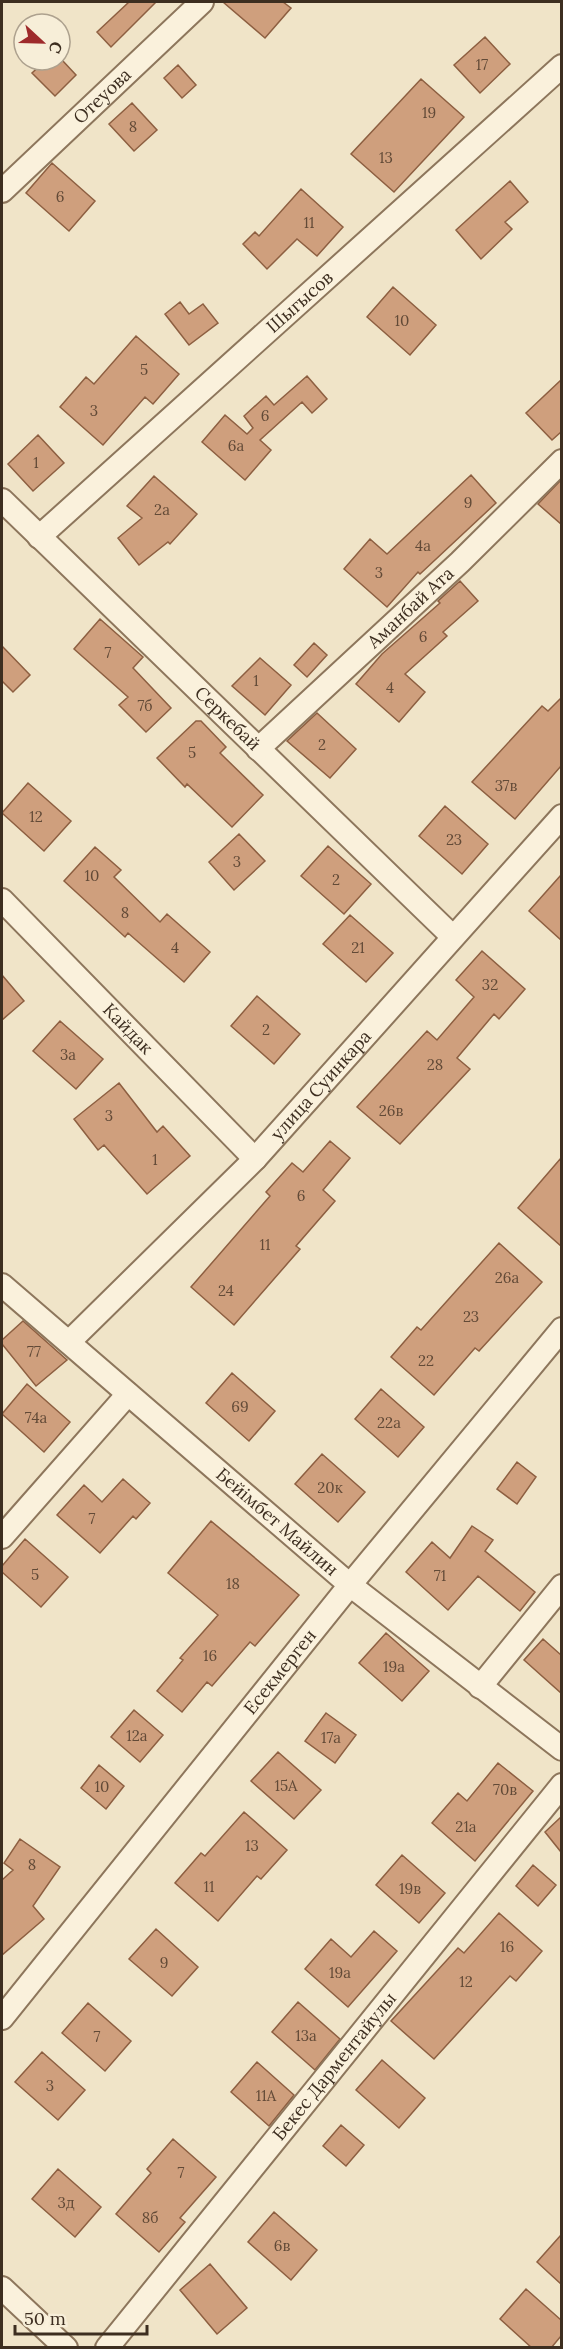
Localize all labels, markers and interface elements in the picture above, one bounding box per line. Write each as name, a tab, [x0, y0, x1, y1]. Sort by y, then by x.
north arrow	[12, 12, 72, 72]
text: С	[45, 39, 67, 56]
house number: 17	[476, 55, 488, 74]
street label: Отеуова	[68, 63, 136, 129]
house number: 19	[422, 103, 436, 122]
house number: 8	[129, 117, 137, 136]
house number: 13	[379, 148, 393, 167]
house number: 6	[56, 187, 64, 206]
house number: 11	[304, 213, 314, 232]
street label: Шыгысов	[261, 266, 338, 338]
house number: 10	[395, 311, 409, 330]
house number: 5	[140, 360, 148, 379]
house number: 3	[90, 401, 98, 420]
house number: 6	[261, 406, 269, 425]
house number: 6а	[228, 436, 244, 455]
house number: 1	[33, 453, 39, 472]
house number: 9	[464, 493, 472, 512]
house number: 2а	[154, 500, 170, 519]
house number: 4а	[415, 536, 431, 555]
street label: Аманбай Ата	[361, 562, 458, 654]
house number: 3	[375, 563, 383, 582]
house number: 6	[419, 627, 427, 646]
house number: 7	[105, 643, 112, 662]
house number: 1	[253, 671, 259, 690]
house number: 4	[386, 678, 394, 697]
street label: Серкебай	[190, 681, 266, 755]
house number: 7б	[137, 696, 153, 715]
house number: 2	[318, 735, 326, 754]
house number: 5	[188, 743, 196, 762]
house number: 37в	[495, 776, 518, 795]
house number: 12	[29, 807, 43, 826]
house number: 23	[446, 830, 462, 849]
house number: 3	[233, 852, 241, 871]
house number: 10	[85, 866, 99, 885]
house number: 2	[332, 870, 340, 889]
house number: 8	[121, 903, 129, 922]
house number: 4	[171, 938, 179, 957]
house number: 21	[351, 938, 365, 957]
house number: 32	[482, 975, 498, 994]
street label: Кайдак	[98, 998, 158, 1059]
house number: 2	[262, 1020, 270, 1039]
street label: улица Суинкара	[265, 1025, 376, 1145]
house number: 3а	[60, 1045, 76, 1064]
house number: 28	[427, 1055, 443, 1074]
house number: 26в	[379, 1101, 403, 1120]
house number: 3	[105, 1106, 113, 1125]
house number: 1	[152, 1150, 158, 1169]
house number: 6	[297, 1186, 305, 1205]
house number: 11	[260, 1235, 270, 1254]
house number: 26а	[495, 1268, 519, 1287]
house number: 24	[218, 1281, 234, 1300]
house number: 23	[463, 1307, 479, 1326]
house number: 77	[27, 1342, 41, 1361]
house number: 22	[418, 1351, 434, 1370]
house number: 69	[231, 1397, 249, 1416]
house number: 74а	[25, 1408, 48, 1427]
house number: 22а	[377, 1413, 401, 1432]
street label: Бейімбет Майлин	[211, 1463, 343, 1581]
house number: 20к	[317, 1478, 343, 1497]
house number: 7	[89, 1509, 96, 1528]
house number: 5	[31, 1565, 39, 1584]
house number: 71	[434, 1566, 446, 1585]
house number: 18	[226, 1574, 240, 1593]
street label: Eсекмерген	[239, 1624, 321, 1719]
house number: 16	[203, 1646, 217, 1665]
house number: 19а	[383, 1657, 405, 1676]
house number: 12а	[126, 1726, 148, 1745]
house number: 17а	[321, 1728, 341, 1747]
house number: 15А	[274, 1776, 298, 1795]
house number: 10	[95, 1777, 109, 1796]
house number: 70в	[493, 1780, 517, 1799]
house number: 21а	[455, 1817, 477, 1836]
house number: 13	[245, 1836, 259, 1855]
house number: 8	[28, 1855, 36, 1874]
house number: 11	[204, 1877, 214, 1896]
house number: 19в	[399, 1879, 421, 1898]
house number: 16	[500, 1937, 514, 1956]
house number: 9	[160, 1953, 168, 1972]
house number: 19а	[329, 1963, 351, 1982]
house number: 12	[459, 1972, 473, 1991]
street label: Бекес Дарментайулы	[267, 1987, 401, 2145]
house number: 13а	[295, 2026, 317, 2045]
house number: 7	[94, 2027, 101, 2046]
house number: 3	[46, 2076, 54, 2095]
house number: 11А	[256, 2086, 277, 2105]
house number: 7	[178, 2163, 185, 2182]
house number: 3д	[57, 2193, 75, 2212]
house number: 8б	[142, 2208, 158, 2227]
house number: 6в	[274, 2236, 290, 2255]
scale bar	[15, 2298, 147, 2336]
text: 50 m	[24, 2307, 66, 2330]

